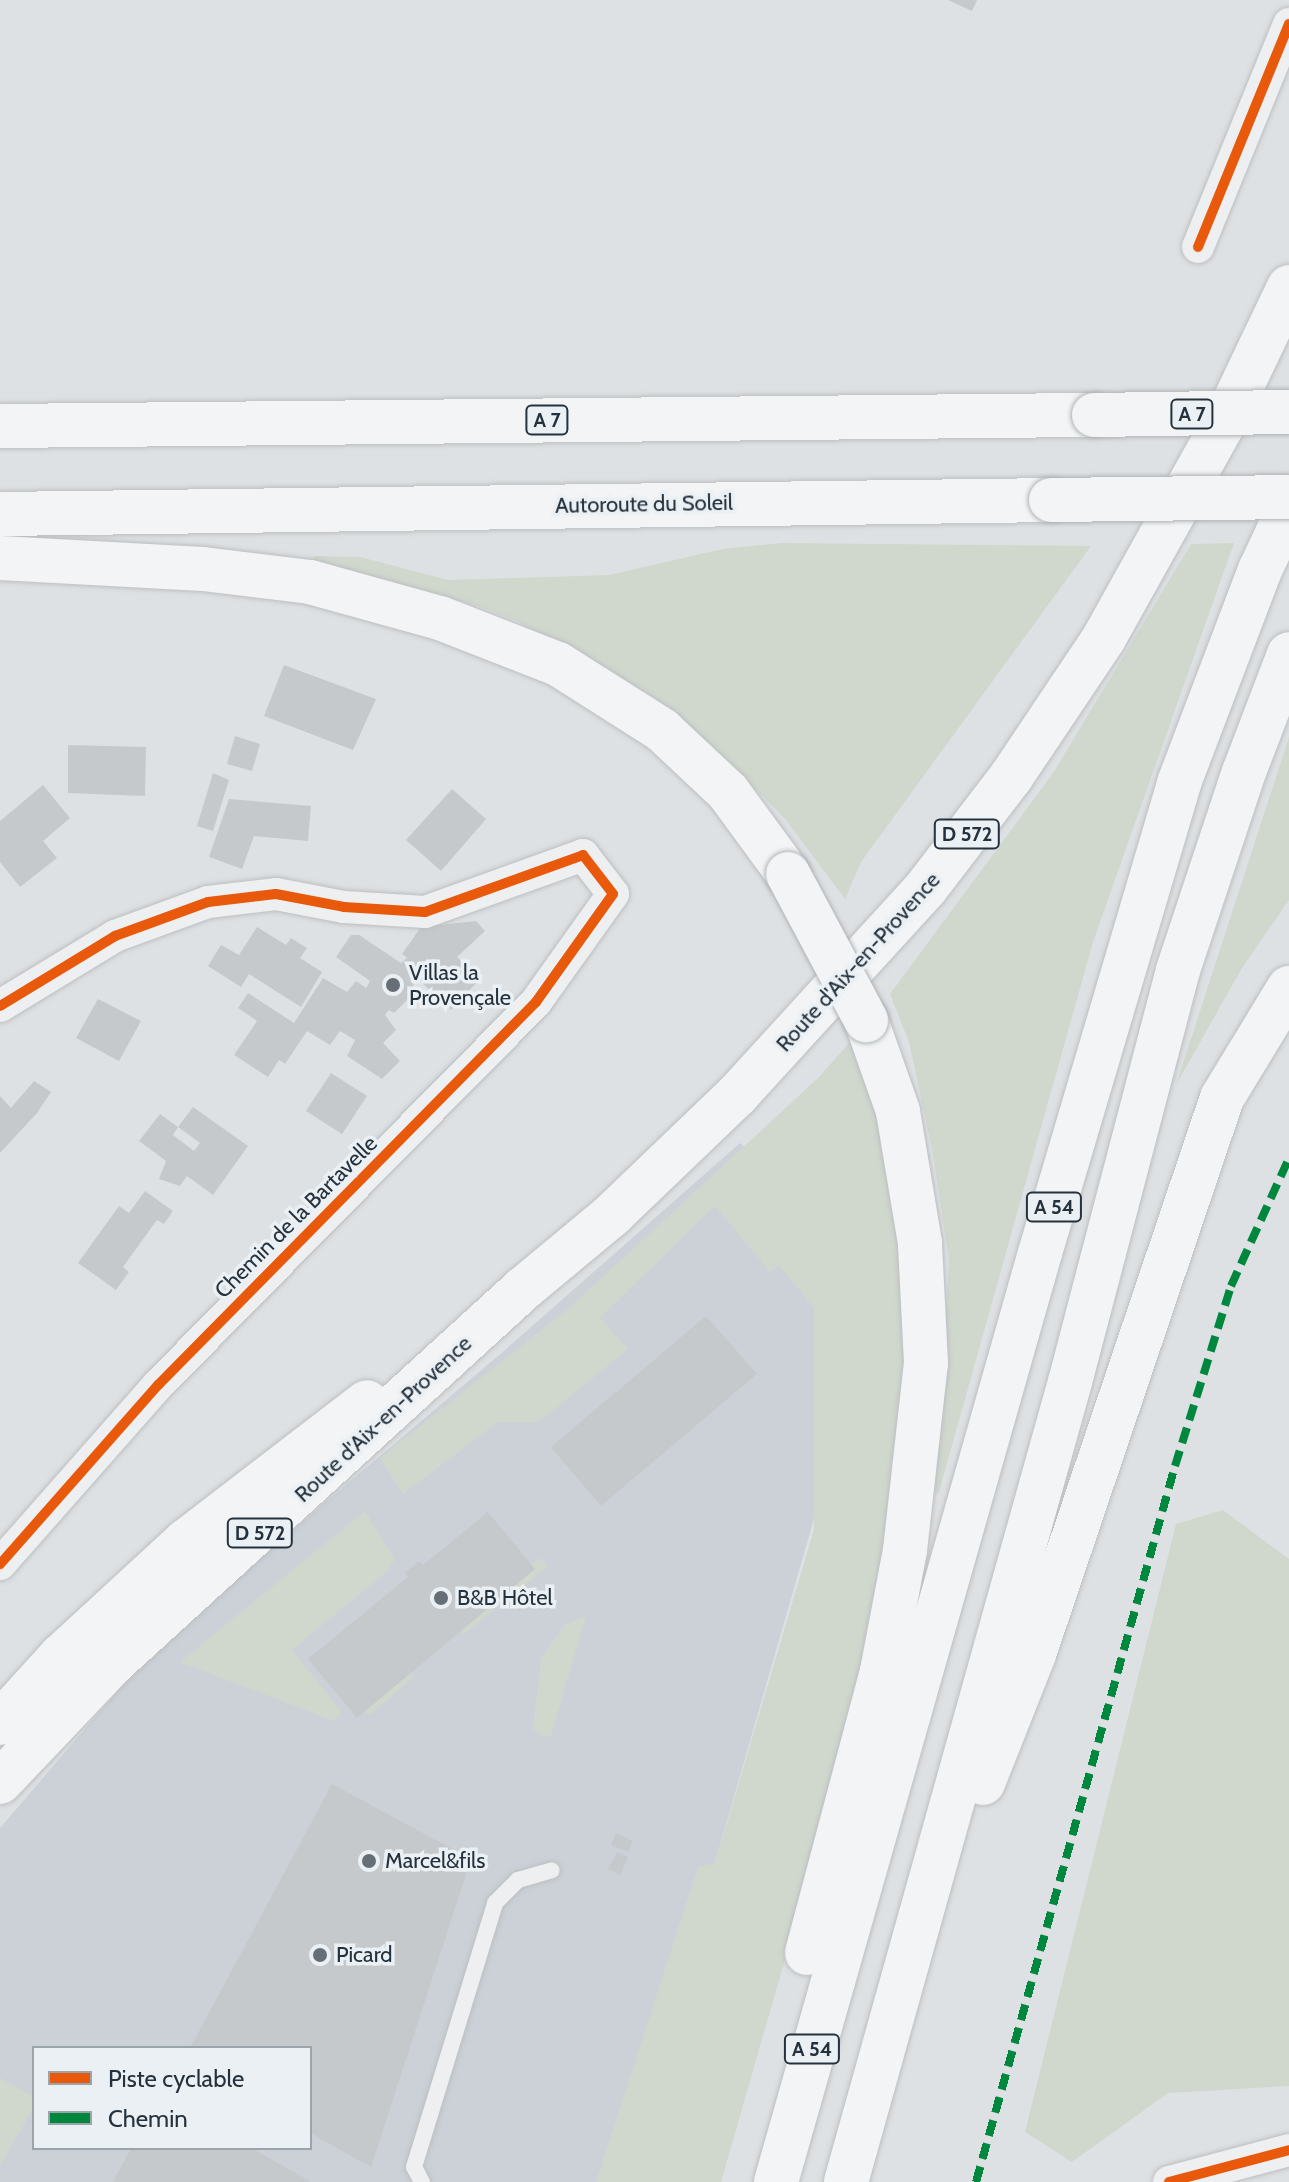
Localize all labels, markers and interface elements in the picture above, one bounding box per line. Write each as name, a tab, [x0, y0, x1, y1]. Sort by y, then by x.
road number: A 7	[1170, 398, 1214, 430]
road number: A 7	[525, 404, 569, 436]
street label: Autoroute du Soleil	[555, 489, 733, 519]
road number: D 572	[933, 818, 1001, 850]
street label: Route d'Aix-en-Provence	[771, 867, 945, 1057]
place label: Villas la Provençale	[409, 959, 511, 1010]
marker: Villas la Provençale	[384, 976, 402, 994]
street label: Chemin de la Bartavelle	[209, 1130, 383, 1304]
road number: A 54	[1024, 1191, 1084, 1223]
street label: Route d'Aix-en-Provence	[289, 1330, 477, 1508]
road number: D 572	[226, 1517, 294, 1549]
place label: B&B Hôtel	[457, 1585, 553, 1611]
marker: B&B Hôtel	[432, 1589, 450, 1607]
place label: Marcel&fils	[385, 1848, 485, 1874]
marker: Marcel&fils	[360, 1852, 378, 1870]
place label: Picard	[336, 1942, 393, 1968]
marker: Picard	[311, 1946, 329, 1964]
road number: A 54	[782, 2033, 842, 2065]
legend	[32, 2046, 312, 2150]
text: Piste cyclable	[108, 2064, 244, 2093]
text: Chemin	[108, 2104, 188, 2133]

